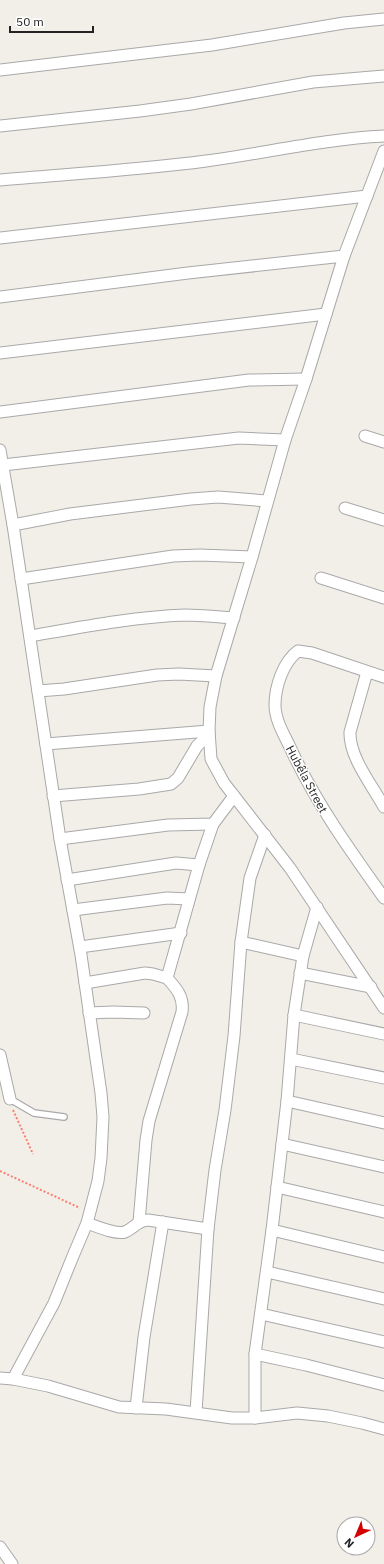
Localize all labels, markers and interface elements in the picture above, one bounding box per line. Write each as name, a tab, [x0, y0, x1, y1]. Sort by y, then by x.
scale bar	[10, 8, 93, 34]
text: 50 m	[16, 14, 44, 29]
street label: Hubêla Street	[283, 743, 331, 815]
north arrow	[336, 1516, 376, 1556]
text: N	[341, 1535, 357, 1551]

